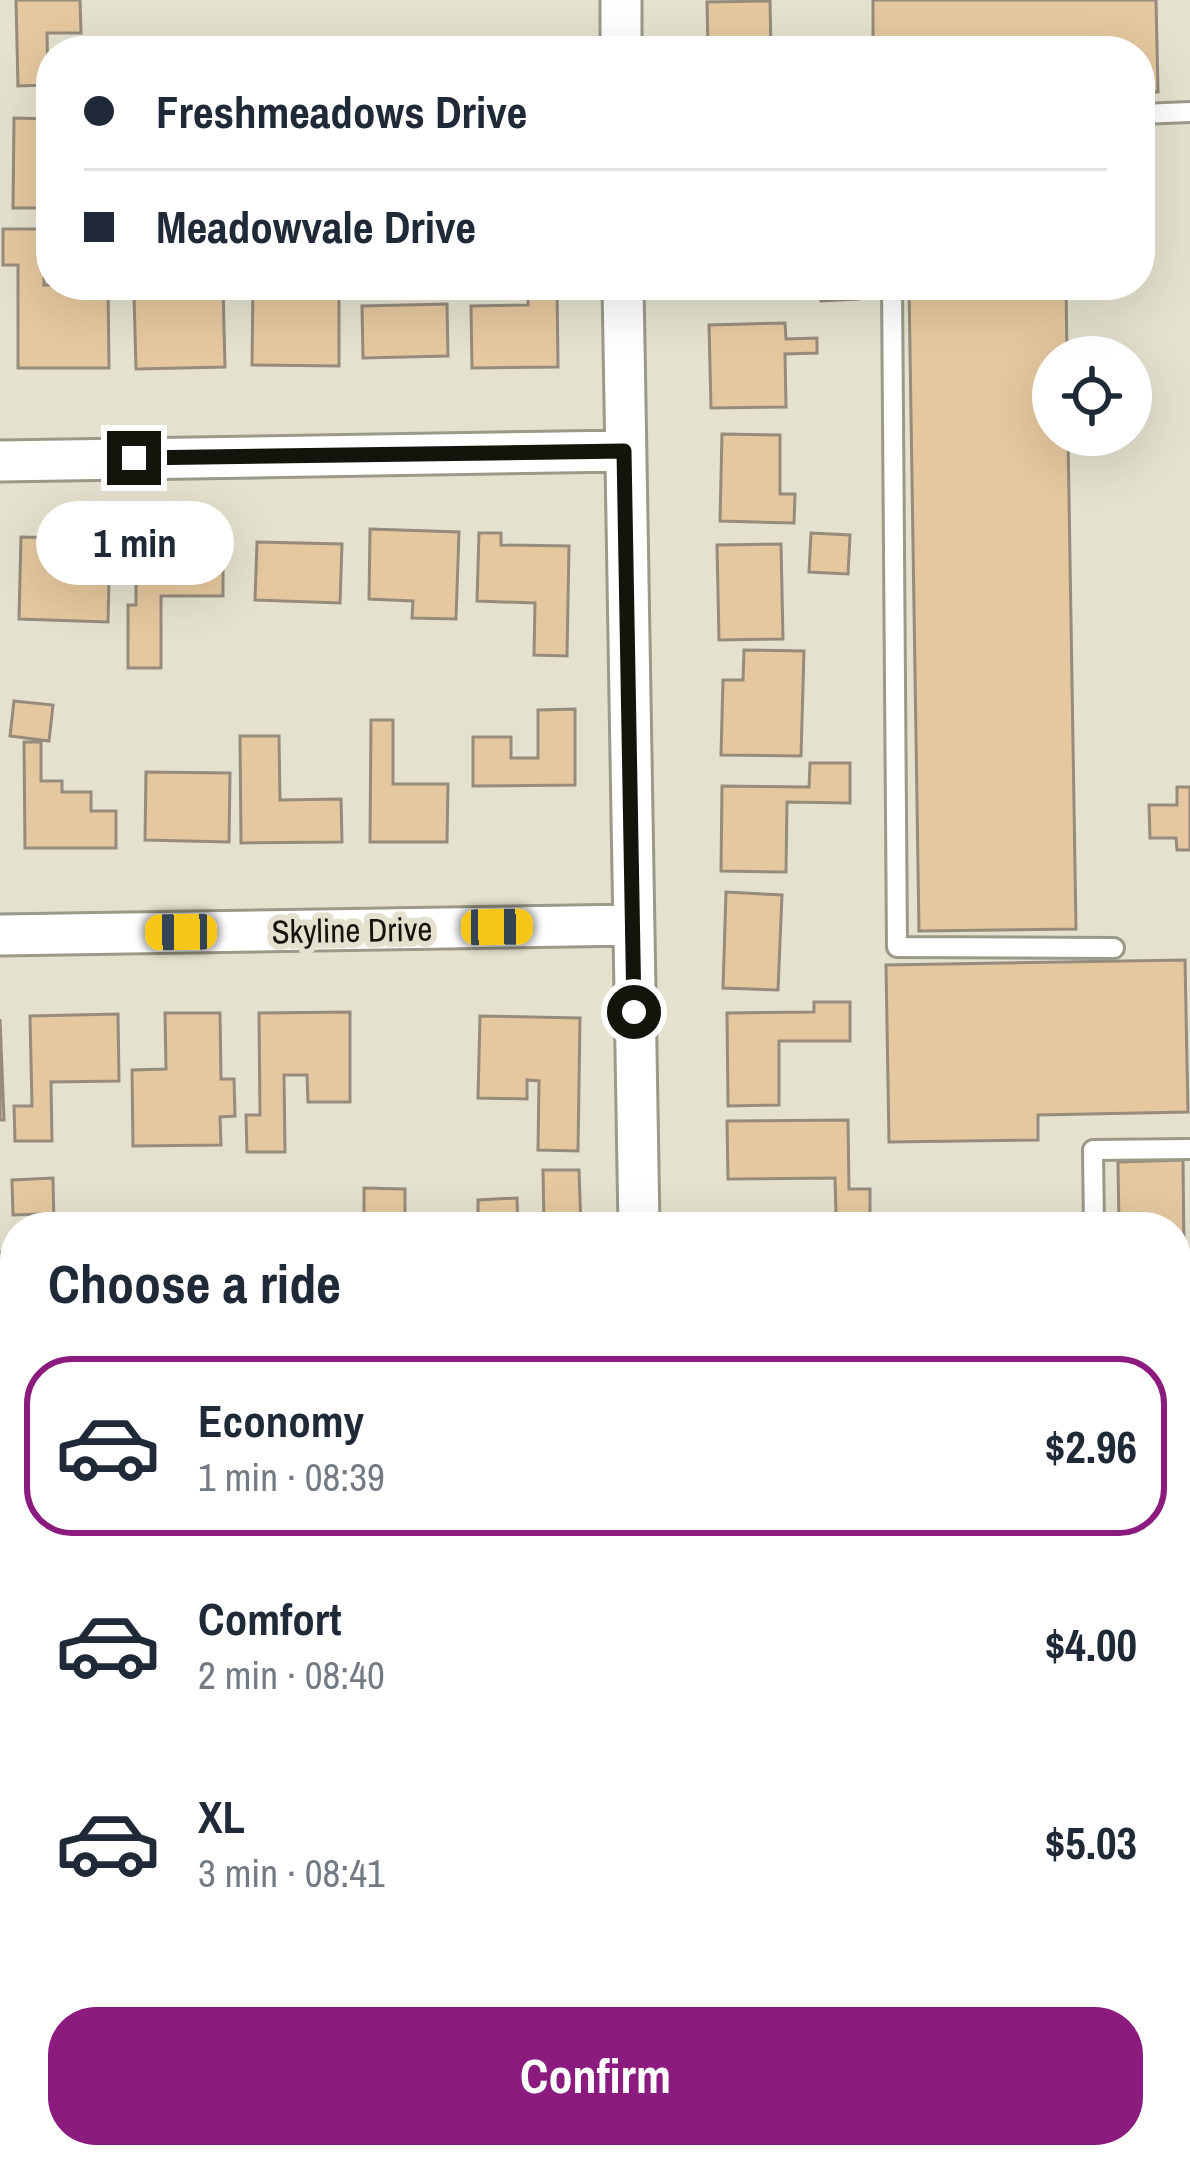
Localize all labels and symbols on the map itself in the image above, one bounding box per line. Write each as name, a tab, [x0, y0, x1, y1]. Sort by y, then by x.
route end	[107, 431, 161, 485]
callout: 1 min	[35, 500, 233, 584]
street label: Skyline Drive	[271, 907, 433, 953]
car	[461, 908, 533, 946]
car	[145, 913, 217, 951]
route start	[607, 985, 661, 1039]

